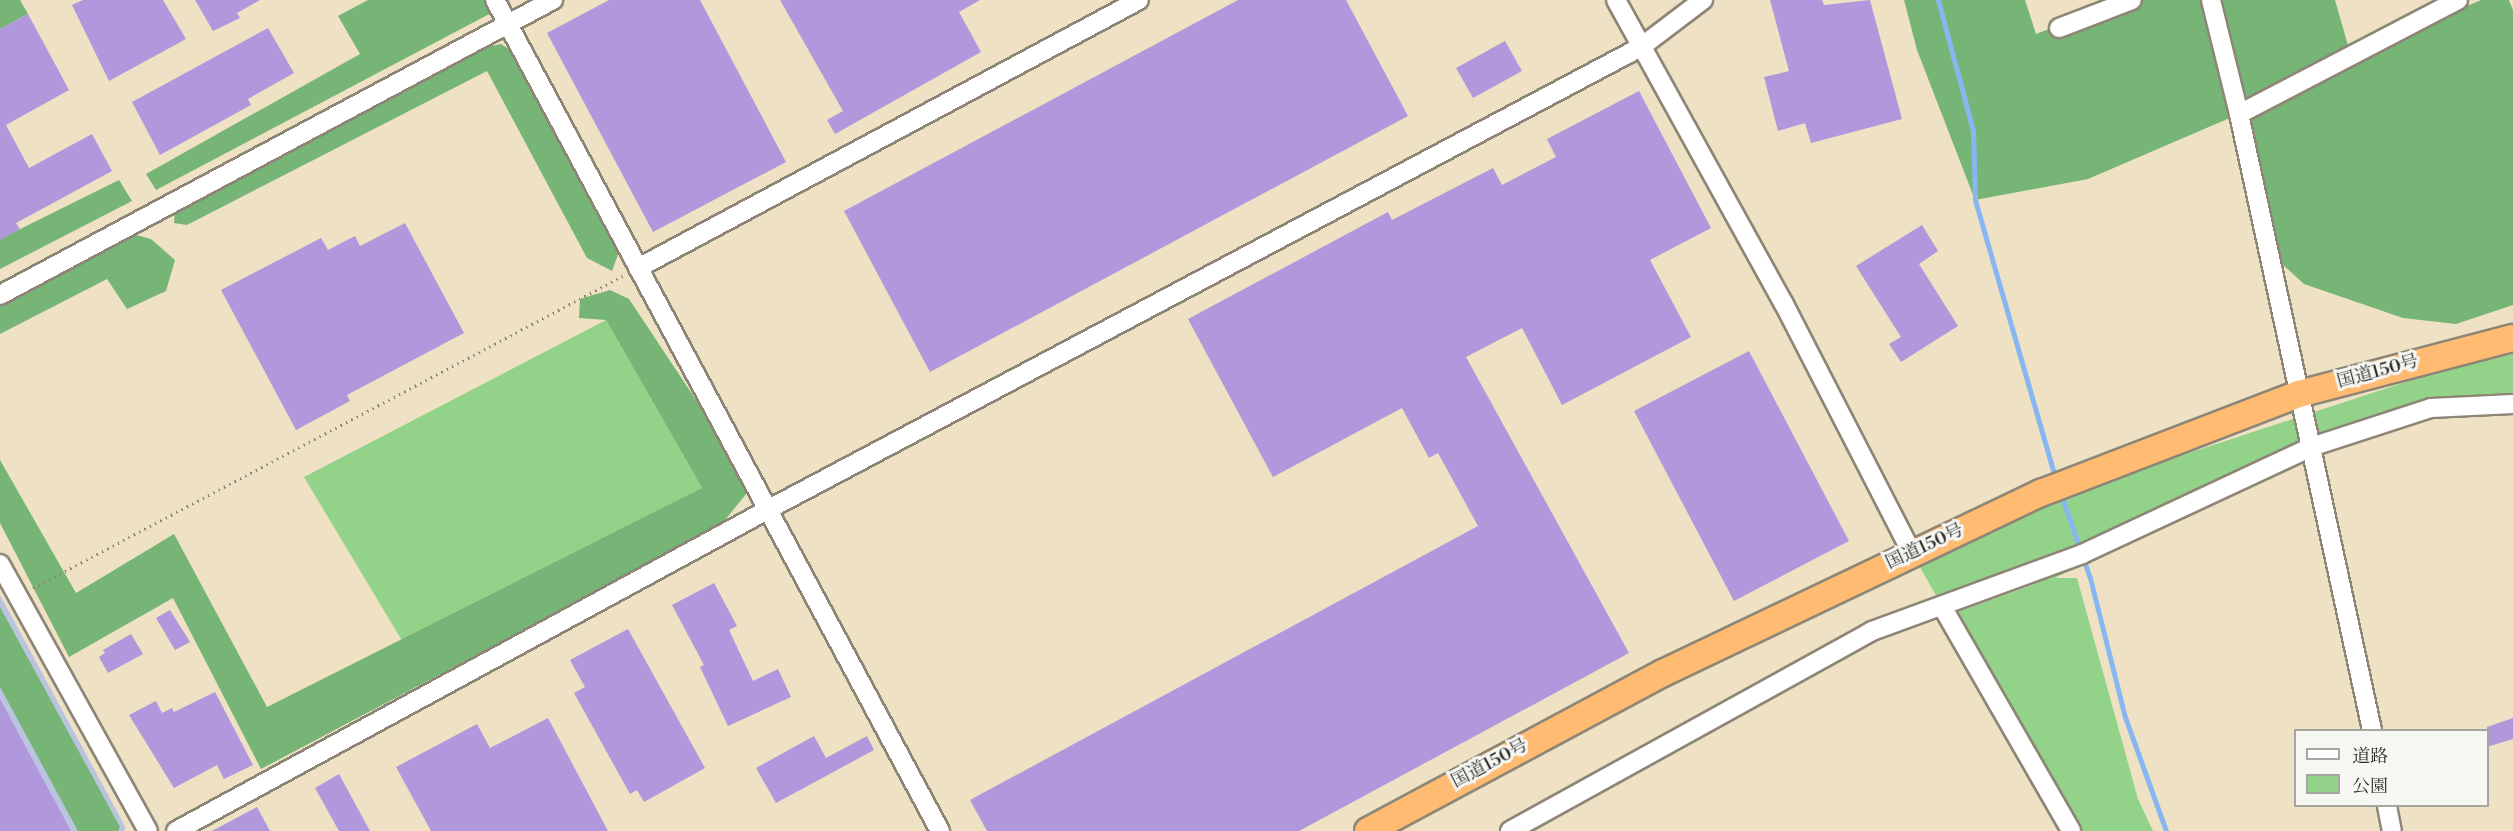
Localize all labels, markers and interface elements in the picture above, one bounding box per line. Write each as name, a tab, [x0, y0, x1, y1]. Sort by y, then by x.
street label: 国道150号	[2335, 351, 2421, 393]
street label: 国道150号	[1883, 520, 1967, 574]
legend	[2294, 729, 2489, 807]
street label: 国道150号	[1448, 735, 1532, 793]
text: 道路	[2352, 745, 2388, 768]
text: 公園	[2352, 775, 2388, 798]

